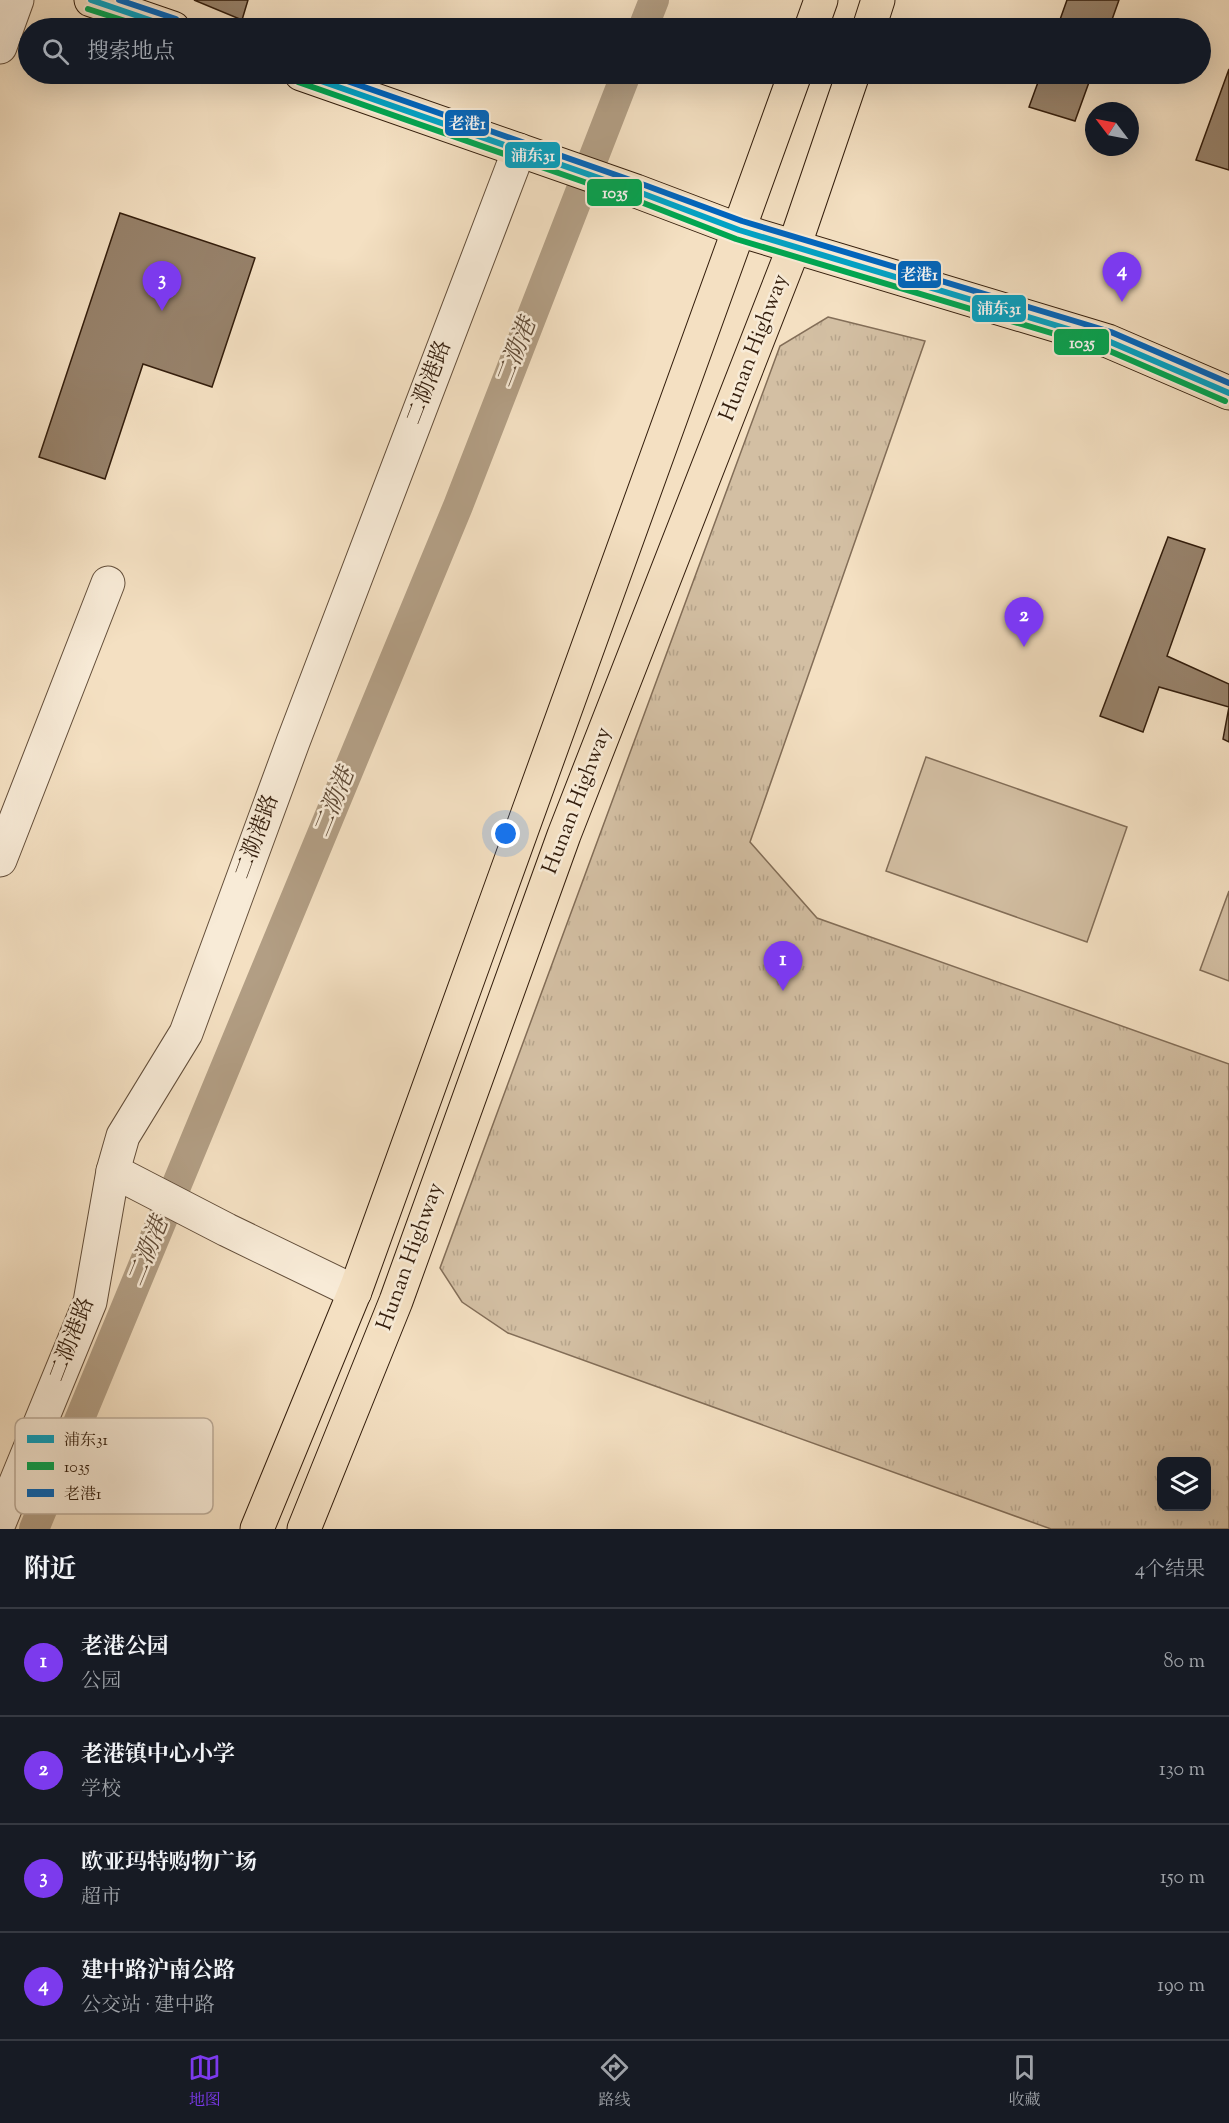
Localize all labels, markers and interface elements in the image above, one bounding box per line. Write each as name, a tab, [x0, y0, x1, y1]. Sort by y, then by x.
search box	[18, 18, 1211, 84]
icon: search	[39, 35, 72, 68]
text: 搜索地点	[87, 37, 175, 69]
north arrow	[1085, 102, 1139, 156]
line badge: 老港1	[444, 109, 490, 137]
text: 老港1	[448, 114, 486, 137]
line badge: 浦东31	[504, 141, 561, 169]
text: 浦东31	[511, 146, 556, 169]
line badge: 1035	[586, 178, 643, 207]
text: 1035	[602, 183, 628, 206]
pin: 4	[1102, 252, 1142, 302]
line badge: 老港1	[897, 260, 942, 289]
pin: 3	[142, 262, 182, 311]
text: 老港1	[900, 265, 938, 288]
street label: Hunan Highway	[712, 270, 798, 426]
line badge: 浦东31	[971, 294, 1027, 323]
text: 浦东31	[977, 299, 1022, 322]
water label: 二泐港	[488, 310, 547, 393]
line badge: 1035	[1053, 328, 1110, 356]
text: 1035	[1069, 333, 1095, 356]
street label: 二泐港路	[399, 336, 461, 430]
pin: 2	[1004, 598, 1044, 647]
street label: Hunan Highway	[535, 723, 621, 879]
water label: 二泐港	[306, 760, 365, 843]
street label: 二泐港路	[228, 790, 288, 884]
your location	[491, 819, 520, 848]
pin: 1	[764, 942, 802, 991]
street label: Hunan Highway	[369, 1179, 453, 1335]
water label: 二泐港	[120, 1209, 179, 1292]
street label: 二泐港路	[42, 1293, 104, 1387]
legend	[15, 1418, 213, 1514]
text: 浦东31	[64, 1430, 108, 1453]
text: 1035	[64, 1457, 90, 1480]
map controls	[1157, 1457, 1211, 1511]
button: layers	[1157, 1457, 1211, 1511]
text: 老港1	[64, 1484, 102, 1507]
text: 附近	[24, 1552, 76, 1589]
text: 4个结果	[1135, 1556, 1205, 1585]
text: 老港公园	[81, 1632, 169, 1664]
text: 1	[40, 1648, 47, 1677]
text: 80 m	[1164, 1648, 1205, 1677]
text: 公园	[81, 1668, 121, 1697]
text: 老港镇中心小学	[81, 1740, 235, 1772]
text: 2	[39, 1756, 48, 1785]
text: 130 m	[1159, 1756, 1205, 1785]
text: 学校	[81, 1776, 121, 1805]
text: 欧亚玛特购物广场	[81, 1848, 257, 1880]
text: 3	[39, 1864, 48, 1893]
text: 150 m	[1160, 1864, 1205, 1893]
text: 超市	[81, 1884, 121, 1913]
text: 建中路沪南公路	[81, 1956, 235, 1988]
text: 4	[38, 1972, 49, 2001]
text: 190 m	[1157, 1972, 1205, 2001]
text: 公交站 · 建中路	[81, 1992, 215, 2021]
tab: 地图	[188, 2051, 221, 2113]
tab: 路线	[598, 2051, 631, 2113]
tab: 收藏	[1008, 2051, 1041, 2113]

